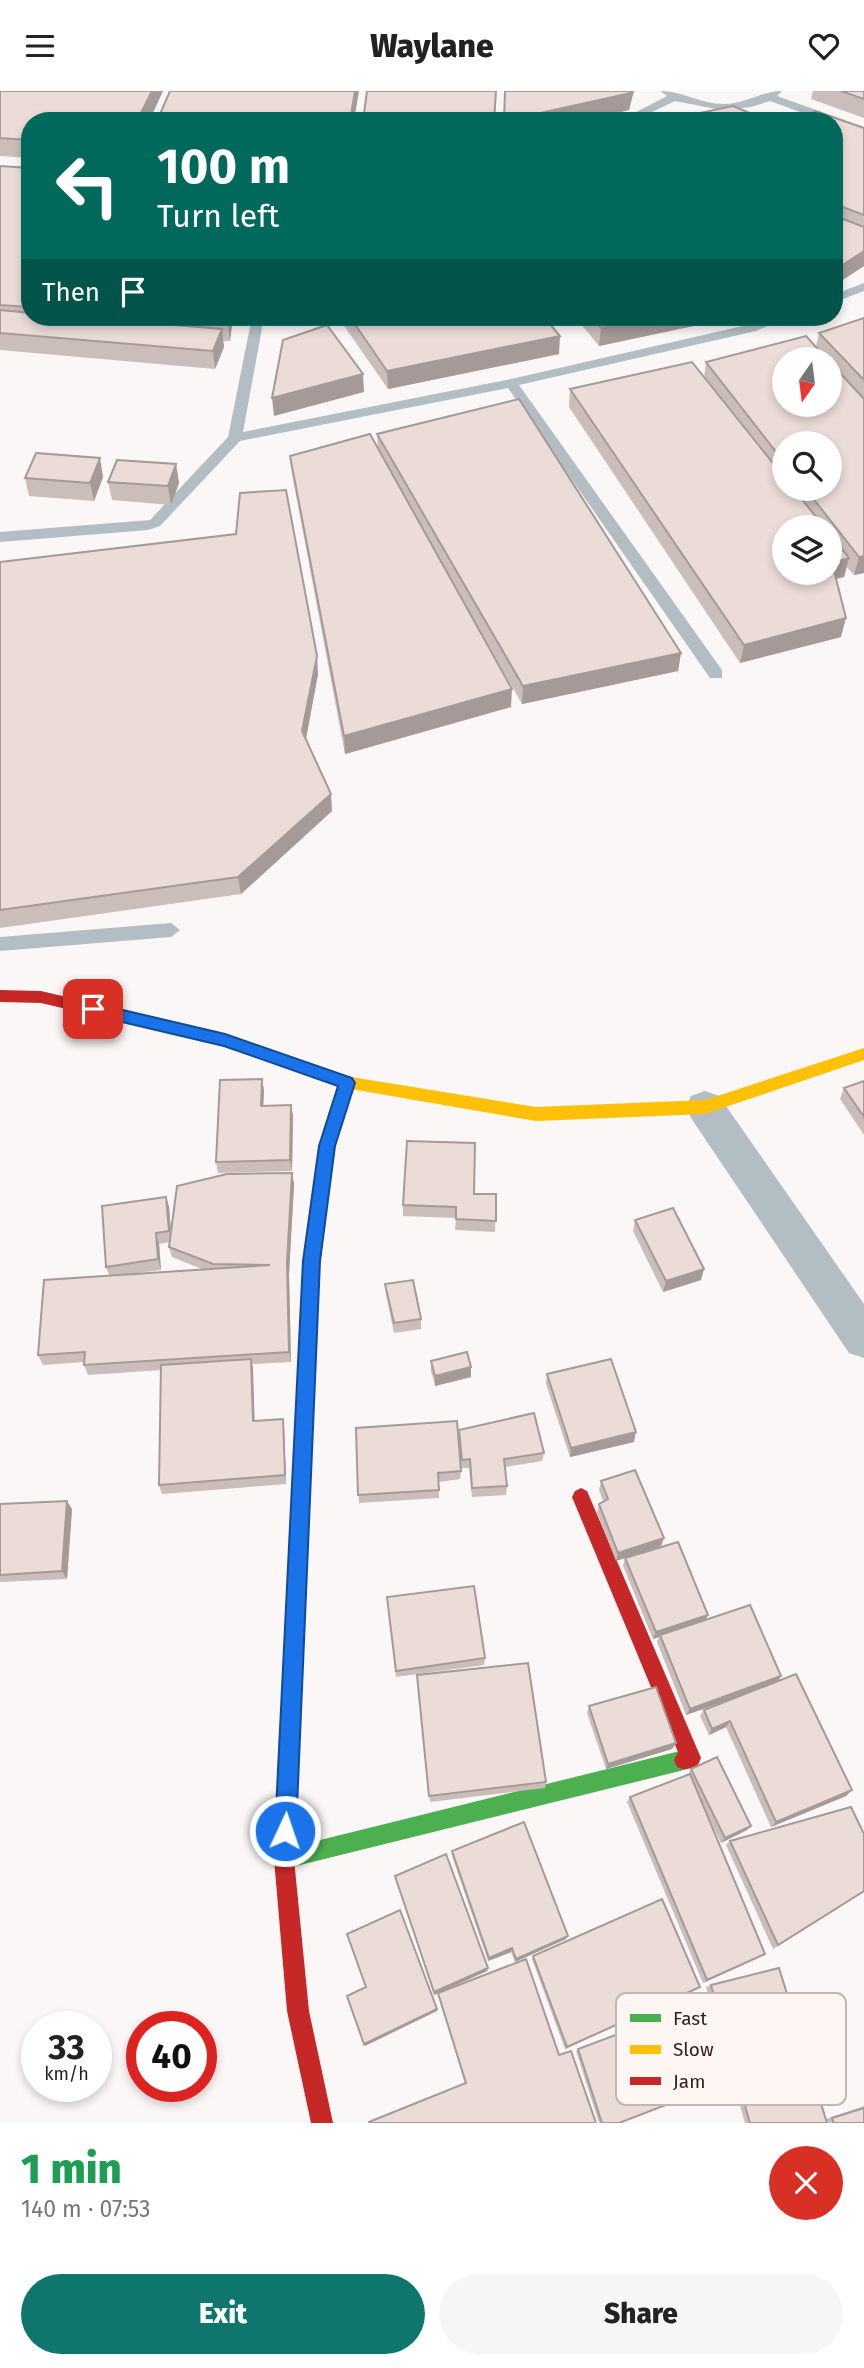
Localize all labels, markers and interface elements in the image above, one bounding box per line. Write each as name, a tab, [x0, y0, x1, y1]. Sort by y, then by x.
icon: menu	[21, 27, 59, 65]
text: Waylane	[370, 27, 494, 65]
icon: heart	[805, 27, 843, 65]
text: 100 m	[157, 137, 290, 196]
icon: left	[42, 140, 133, 231]
text: Turn left	[157, 197, 279, 235]
icon: arrive	[114, 273, 152, 311]
text: Then	[42, 277, 100, 308]
north arrow	[772, 347, 842, 417]
map controls	[772, 347, 842, 585]
button: search	[772, 431, 842, 501]
button: layers	[772, 515, 842, 585]
pin	[63, 979, 123, 1039]
icon: arrive	[74, 990, 112, 1028]
position arrow	[248, 1794, 322, 1868]
legend	[616, 1993, 846, 2105]
text: Fast	[673, 2007, 707, 2030]
speed limit sign: 40	[126, 2011, 217, 2102]
text: 33	[48, 2026, 85, 2068]
text: Slow	[673, 2038, 714, 2061]
text: km/h	[44, 2063, 89, 2085]
text: Jam	[673, 2070, 705, 2093]
text: 1 min	[21, 2144, 122, 2194]
button: close	[769, 2146, 843, 2220]
text: 140 m · 07:53	[21, 2195, 151, 2223]
button: Exit	[21, 2274, 425, 2354]
button: Share	[439, 2274, 843, 2354]

